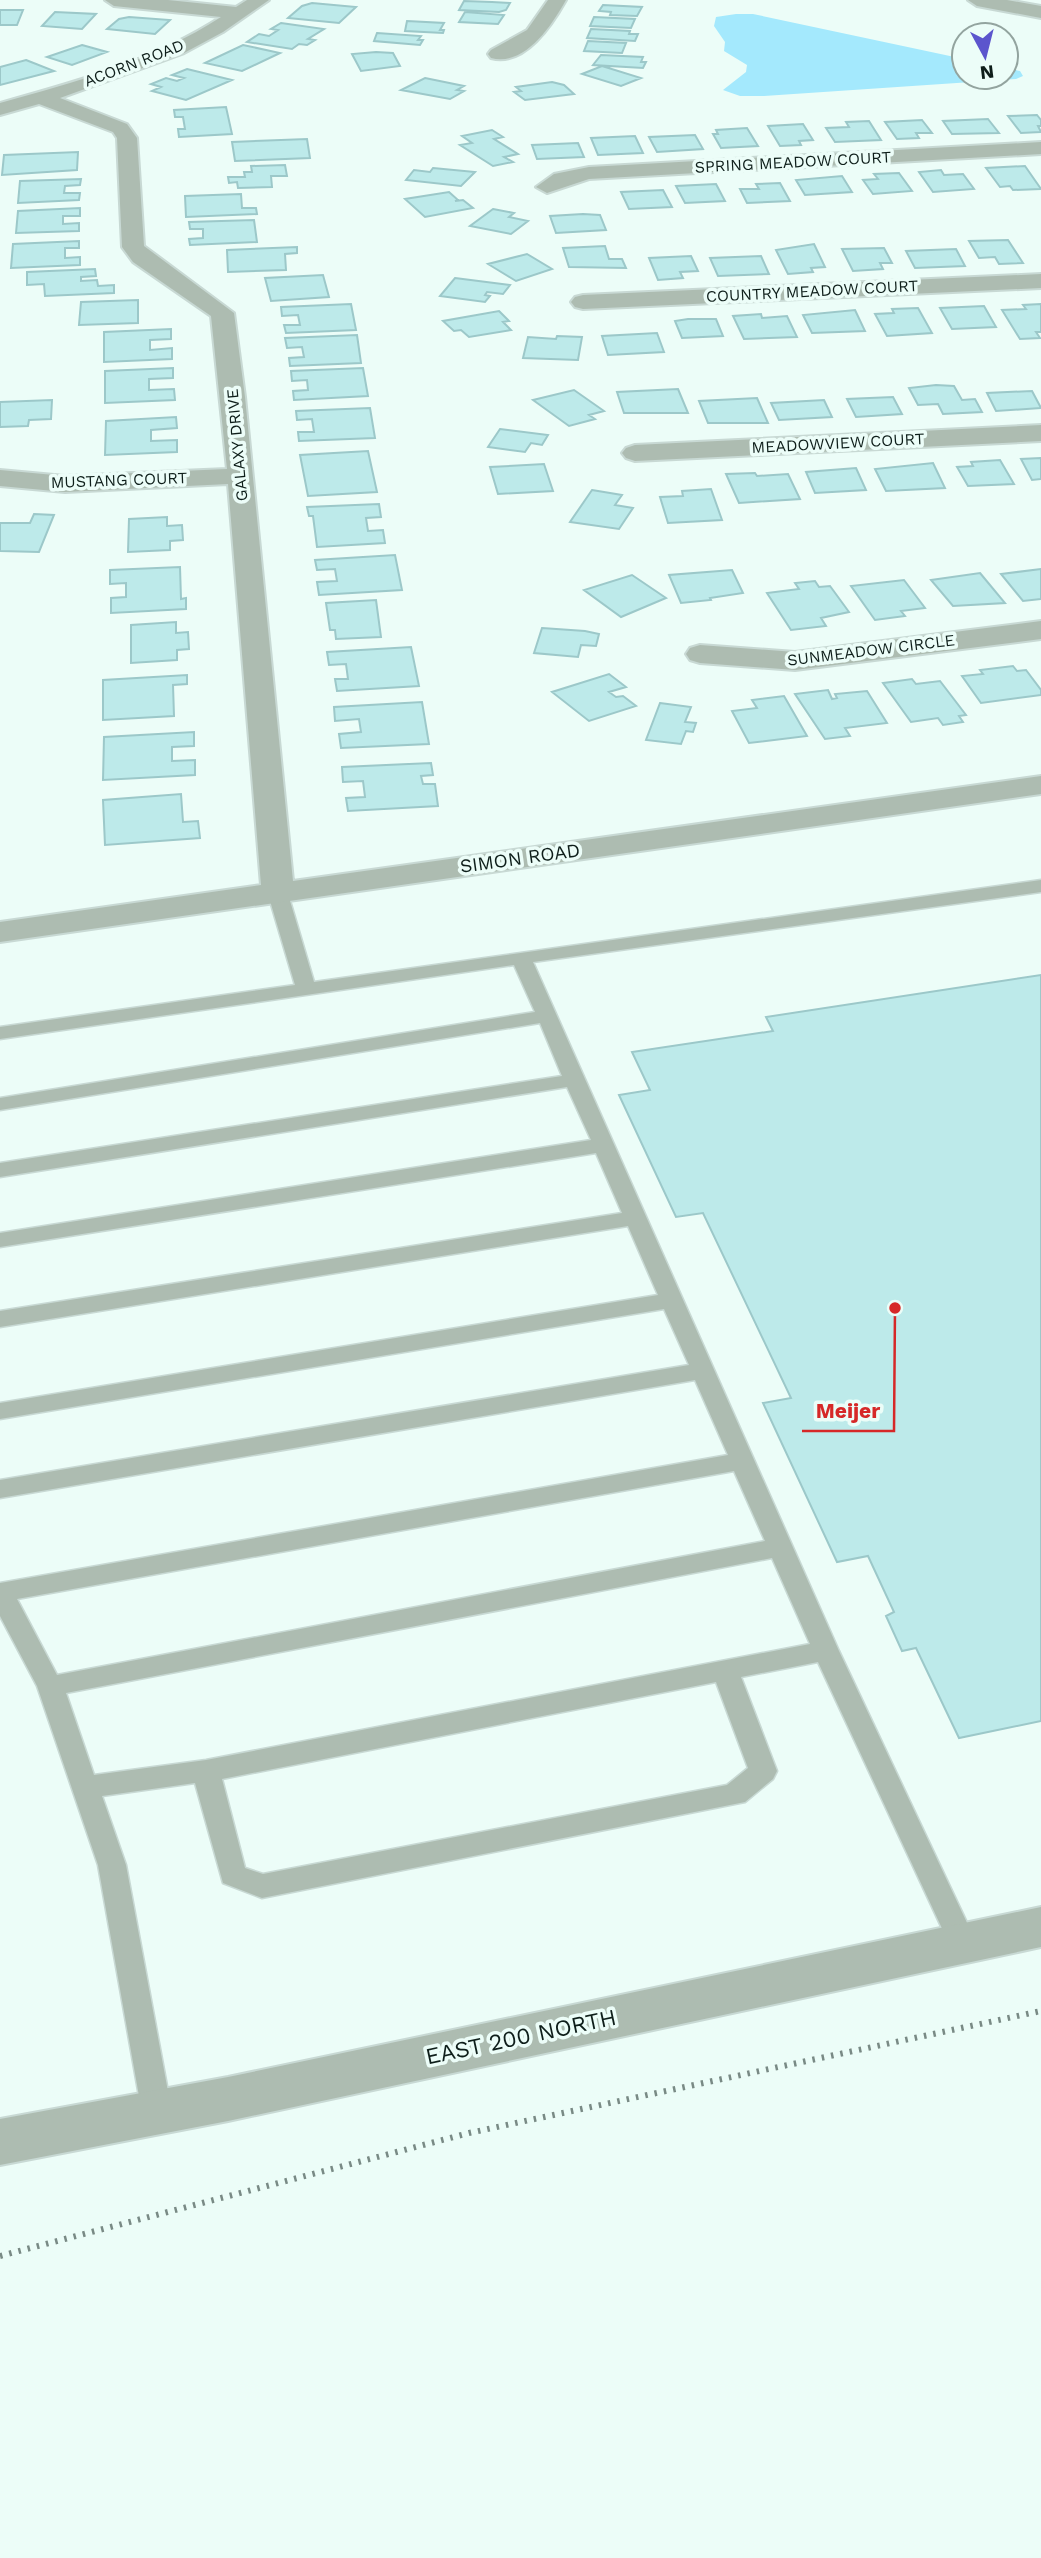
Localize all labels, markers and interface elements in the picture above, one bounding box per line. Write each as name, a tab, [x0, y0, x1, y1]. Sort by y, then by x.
north arrow	[950, 21, 1020, 91]
street label: ACORN ROAD	[81, 35, 187, 91]
text: N	[979, 60, 995, 85]
street label: SPRING MEADOW COURT	[694, 147, 892, 177]
street label: COUNTRY MEADOW COURT	[705, 276, 919, 306]
street label: GALAXY DRIVE	[223, 388, 251, 502]
street label: MEADOWVIEW COURT	[751, 429, 925, 457]
street label: MUSTANG COURT	[50, 468, 188, 492]
street label: SUNMEADOW CIRCLE	[786, 630, 956, 670]
street label: SIMON ROAD	[458, 838, 582, 878]
callout: Meijer	[802, 1389, 894, 1431]
text: Meijer	[816, 1398, 880, 1423]
street label: EAST 200 NORTH	[423, 2004, 619, 2070]

